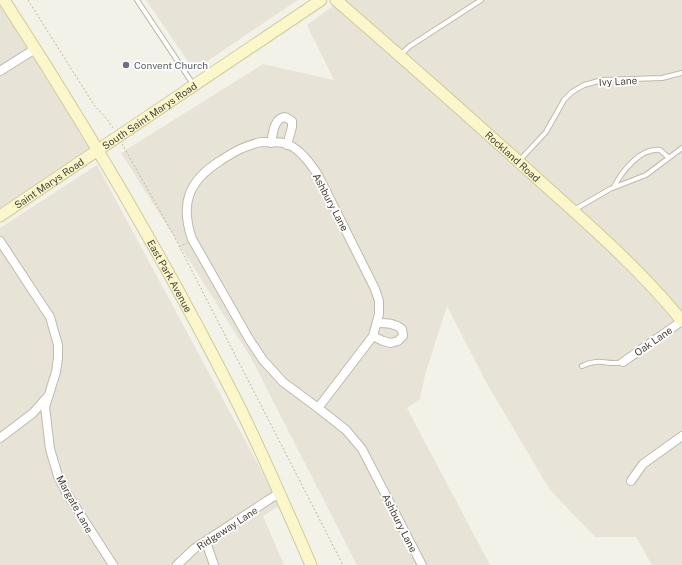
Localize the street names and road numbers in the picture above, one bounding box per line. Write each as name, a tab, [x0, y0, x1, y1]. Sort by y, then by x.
street label: Ivy Lane	[599, 74, 638, 88]
street label: South Saint Marys Road	[100, 79, 199, 152]
street label: Rockland Road	[483, 129, 543, 184]
street label: Saint Marys Road	[12, 155, 86, 211]
street label: Ashbury Lane	[311, 171, 351, 233]
street label: East Park Avenue	[145, 237, 195, 314]
street label: Oak Lane	[632, 323, 674, 358]
street label: Margate Lane	[54, 473, 96, 535]
street label: Ashbury Lane	[380, 492, 420, 555]
street label: Ridgeway Lane	[194, 504, 260, 552]

